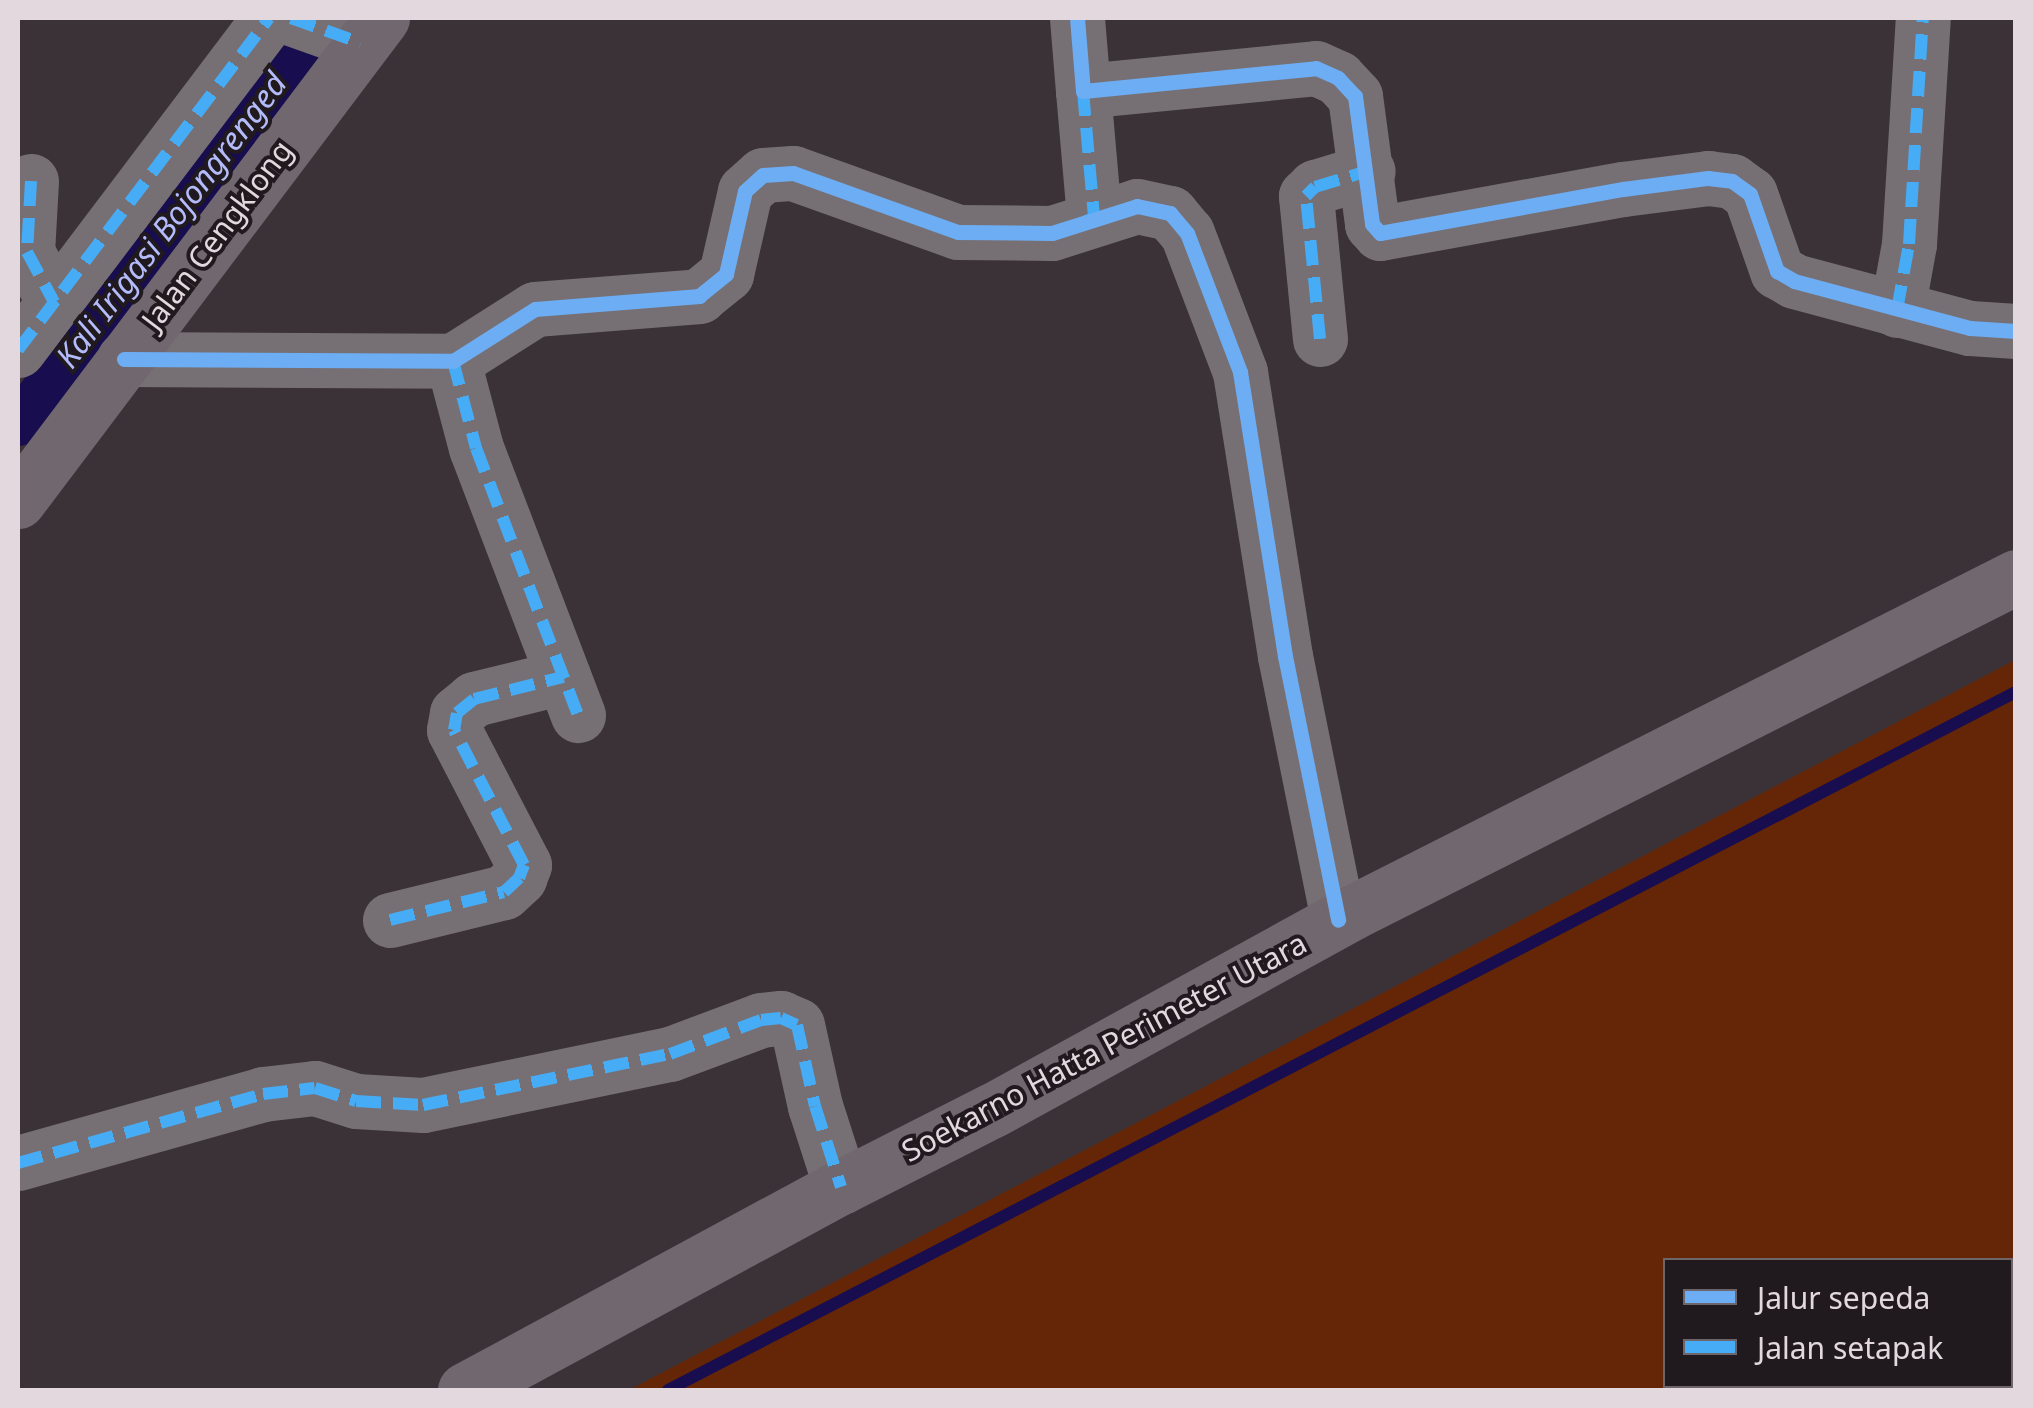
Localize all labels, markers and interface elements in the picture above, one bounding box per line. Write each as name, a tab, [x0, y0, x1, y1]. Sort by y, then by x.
water label: Kali Irigasi Bojongrenged	[47, 65, 295, 375]
street label: Jalan Cengklong	[134, 133, 300, 337]
street label: Soekarno Hatta Perimeter Utara	[896, 925, 1312, 1169]
legend	[1663, 1258, 2013, 1388]
text: Jalur sepeda	[1757, 1277, 1930, 1318]
text: Jalan setapak	[1757, 1327, 1943, 1368]

